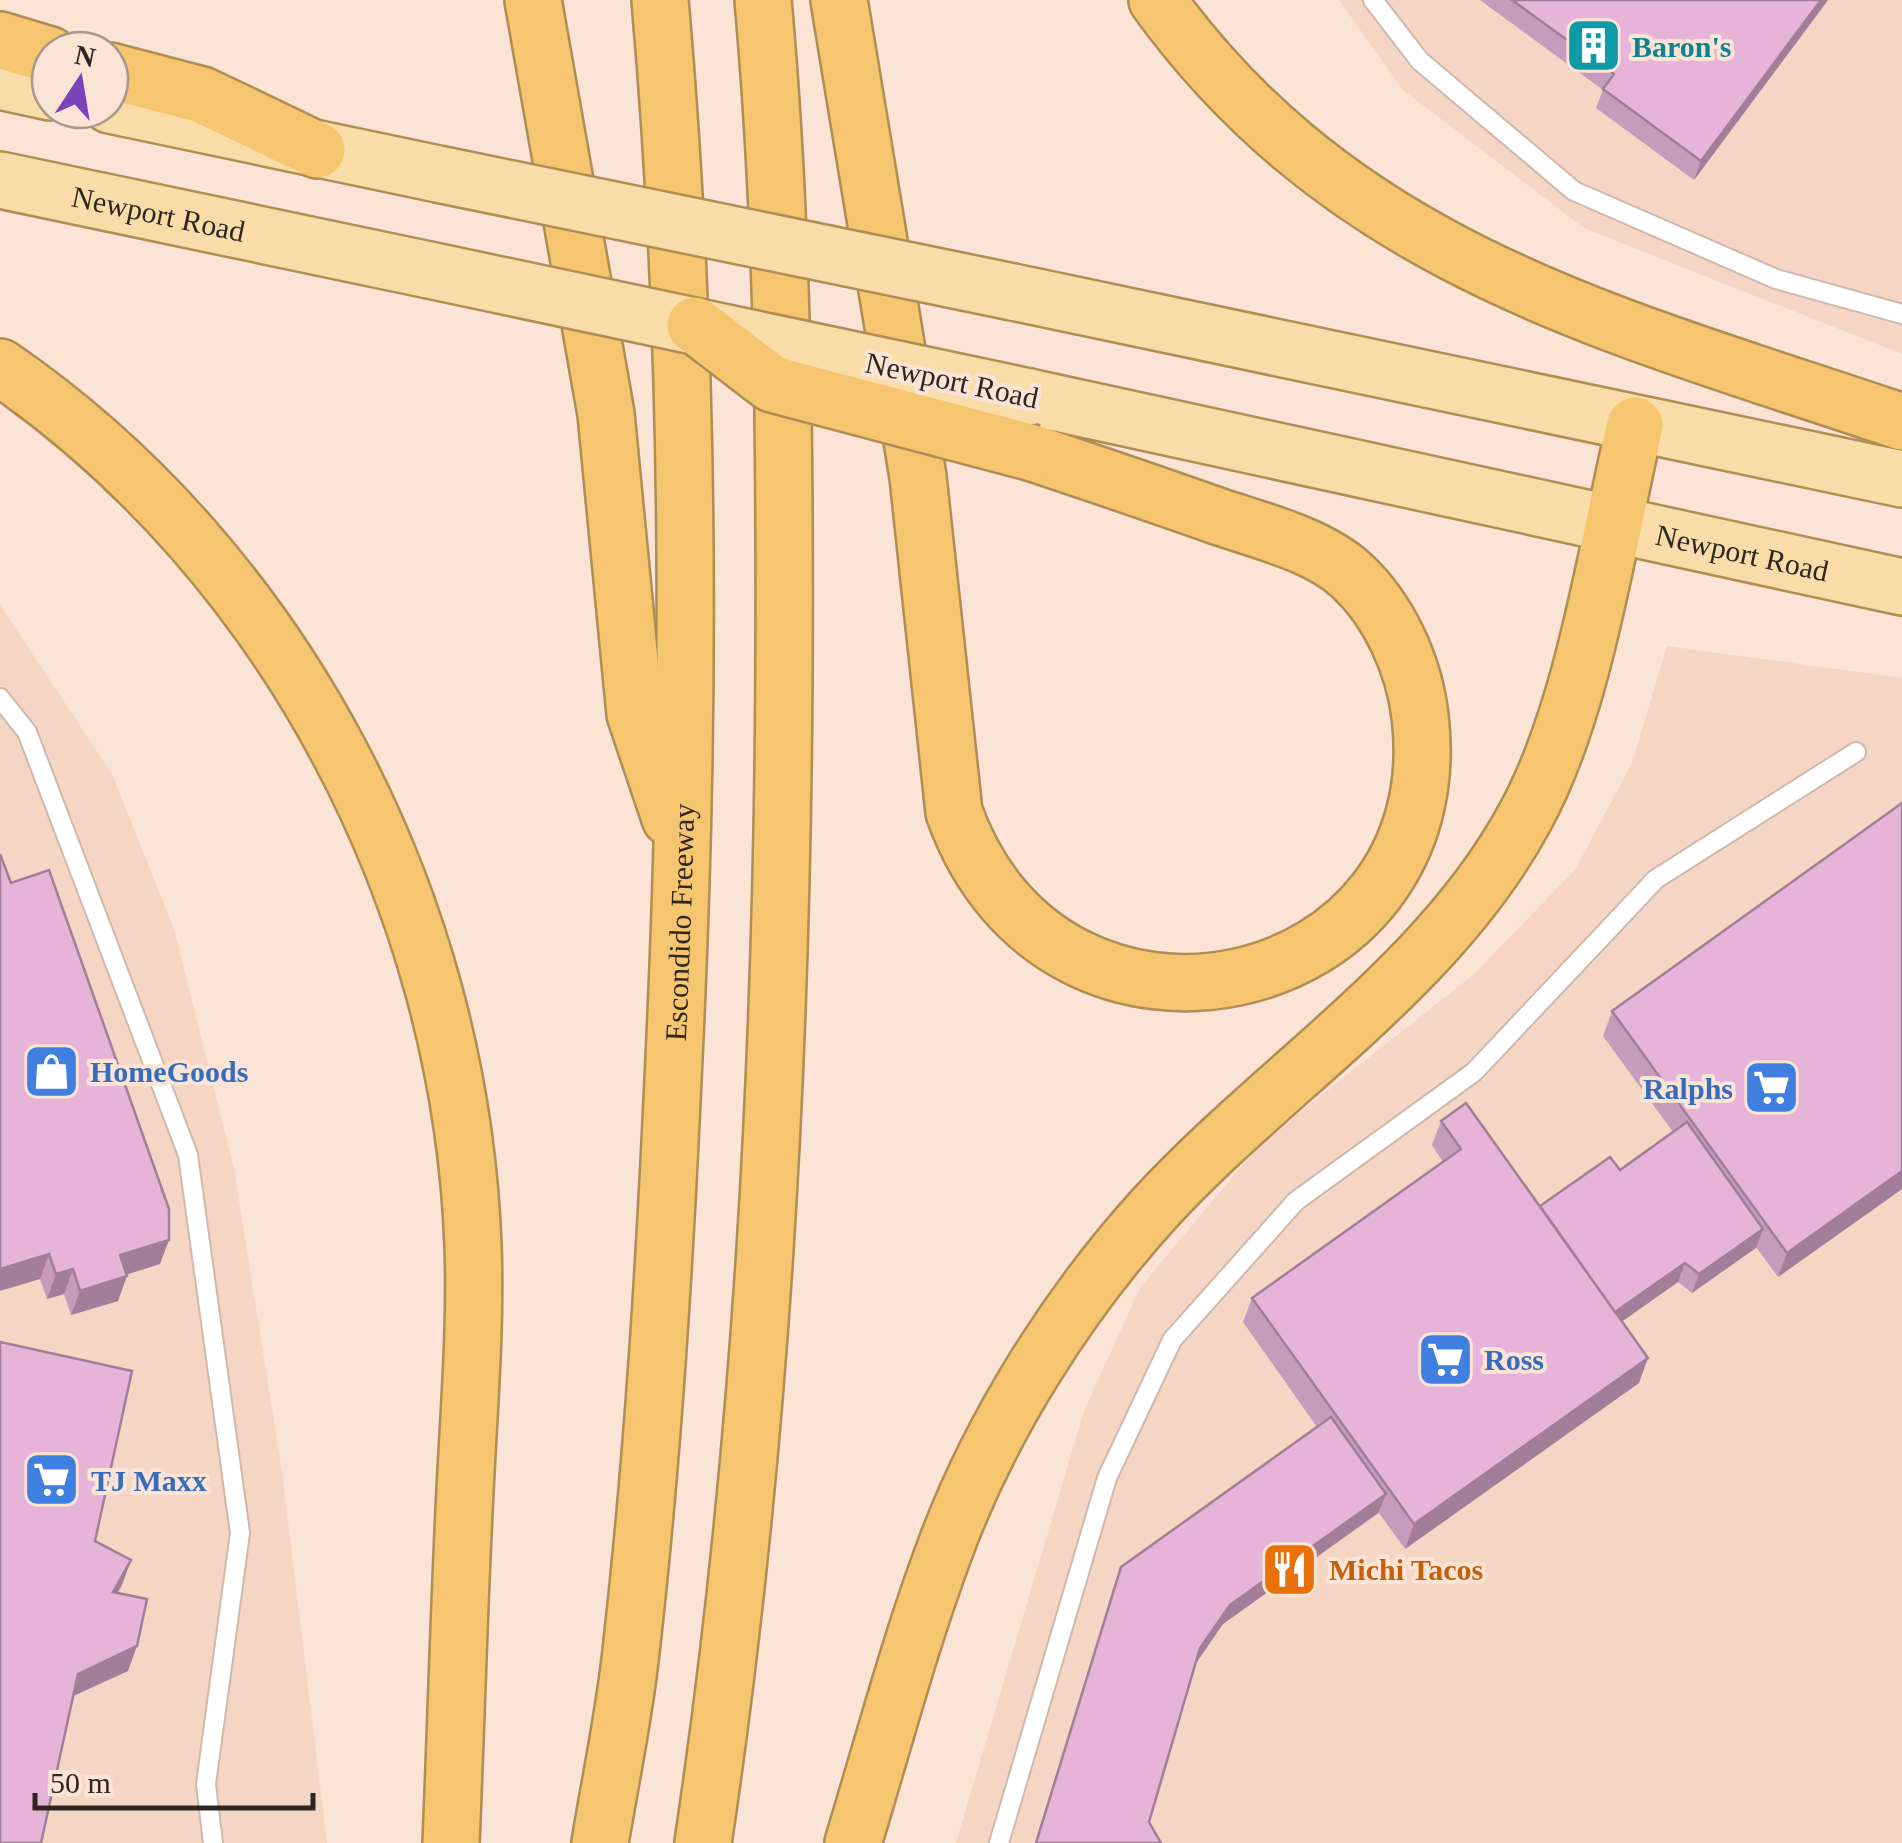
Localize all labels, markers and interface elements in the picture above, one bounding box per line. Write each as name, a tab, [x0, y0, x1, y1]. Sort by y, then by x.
building icon: Baron's	[1563, 16, 1623, 76]
north arrow	[30, 30, 130, 130]
place label: Baron's	[1632, 30, 1731, 63]
text: N	[72, 39, 98, 73]
street label: Newport Road	[69, 179, 248, 247]
street label: Newport Road	[863, 346, 1041, 414]
street label: Newport Road	[1653, 517, 1832, 587]
street label: Escondido Freeway	[658, 803, 700, 1042]
shop icon: HomeGoods	[21, 1041, 81, 1101]
place label: HomeGoods	[90, 1055, 248, 1088]
supermarket icon: Ralphs	[1742, 1058, 1802, 1118]
place label: Ralphs	[1643, 1072, 1733, 1105]
supermarket icon: Ross	[1415, 1329, 1475, 1389]
place label: Ross	[1484, 1343, 1544, 1376]
supermarket icon: TJ Maxx	[22, 1450, 82, 1510]
place label: TJ Maxx	[91, 1464, 207, 1497]
restaurant icon: Michi Tacos	[1260, 1539, 1320, 1599]
place label: Michi Tacos	[1329, 1553, 1483, 1586]
scale bar	[35, 1748, 312, 1810]
text: 50 m	[50, 1766, 111, 1799]

